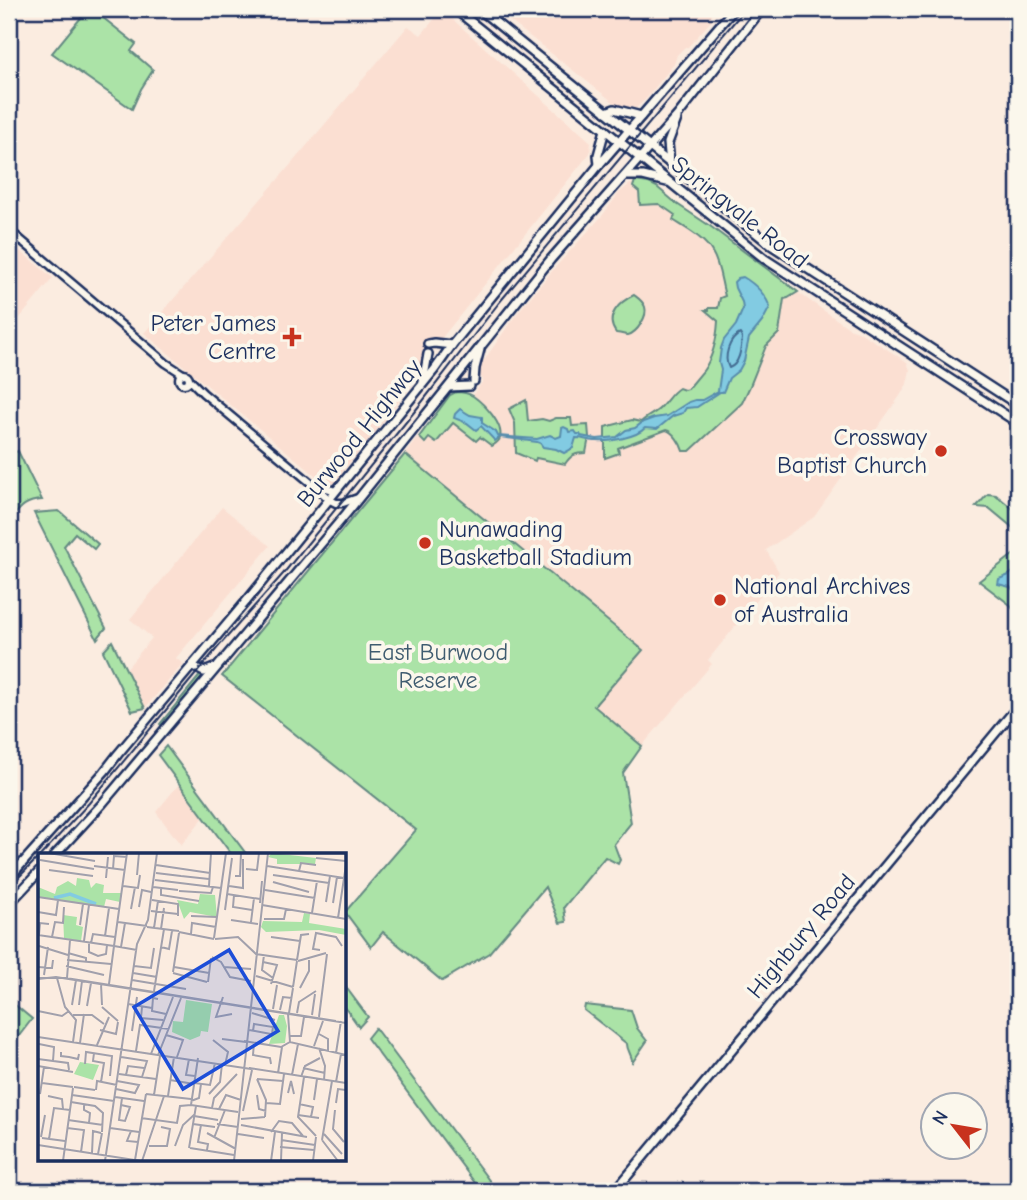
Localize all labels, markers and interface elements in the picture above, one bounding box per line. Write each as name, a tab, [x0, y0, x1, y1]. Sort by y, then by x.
street label: Springvale Road	[666, 150, 814, 274]
place label: Peter James Centre	[151, 309, 276, 365]
marker: Peter James Centre	[282, 327, 302, 347]
street label: Burwood Highway	[291, 353, 427, 513]
place label: Crossway Baptist Church	[777, 423, 927, 479]
marker: Crossway Baptist Church	[933, 443, 949, 459]
place label: Nunawading Basketball Stadium	[439, 515, 632, 571]
marker: Nunawading Basketball Stadium	[417, 535, 433, 551]
place label: National Archives of Australia	[734, 572, 910, 628]
marker: National Archives of Australia	[712, 592, 728, 608]
park label: East Burwood Reserve	[368, 638, 508, 694]
inset map	[38, 853, 346, 1162]
street label: Highbury Road	[741, 868, 861, 1004]
north arrow	[918, 1092, 988, 1162]
text: N	[928, 1107, 953, 1129]

